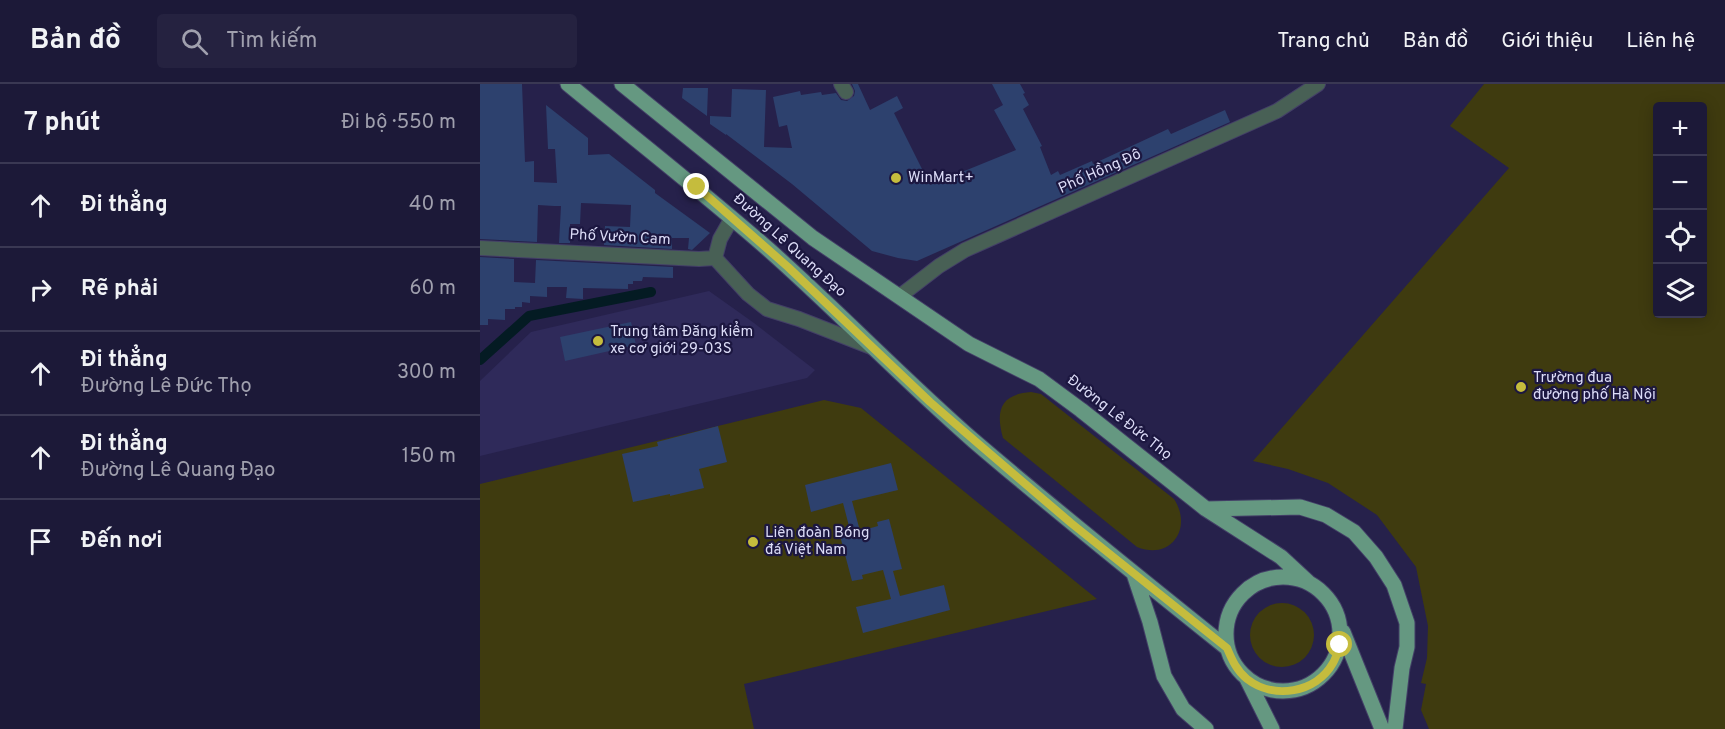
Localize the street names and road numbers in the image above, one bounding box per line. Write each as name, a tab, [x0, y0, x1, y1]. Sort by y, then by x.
street label: Phố Hồng Đô	[1055, 144, 1144, 199]
street label: Đường Lê Quang Đạo	[728, 190, 850, 302]
street label: Phố Vườn Cam	[569, 225, 671, 250]
street label: Đường Lê Đức Thọ	[1063, 371, 1175, 465]

